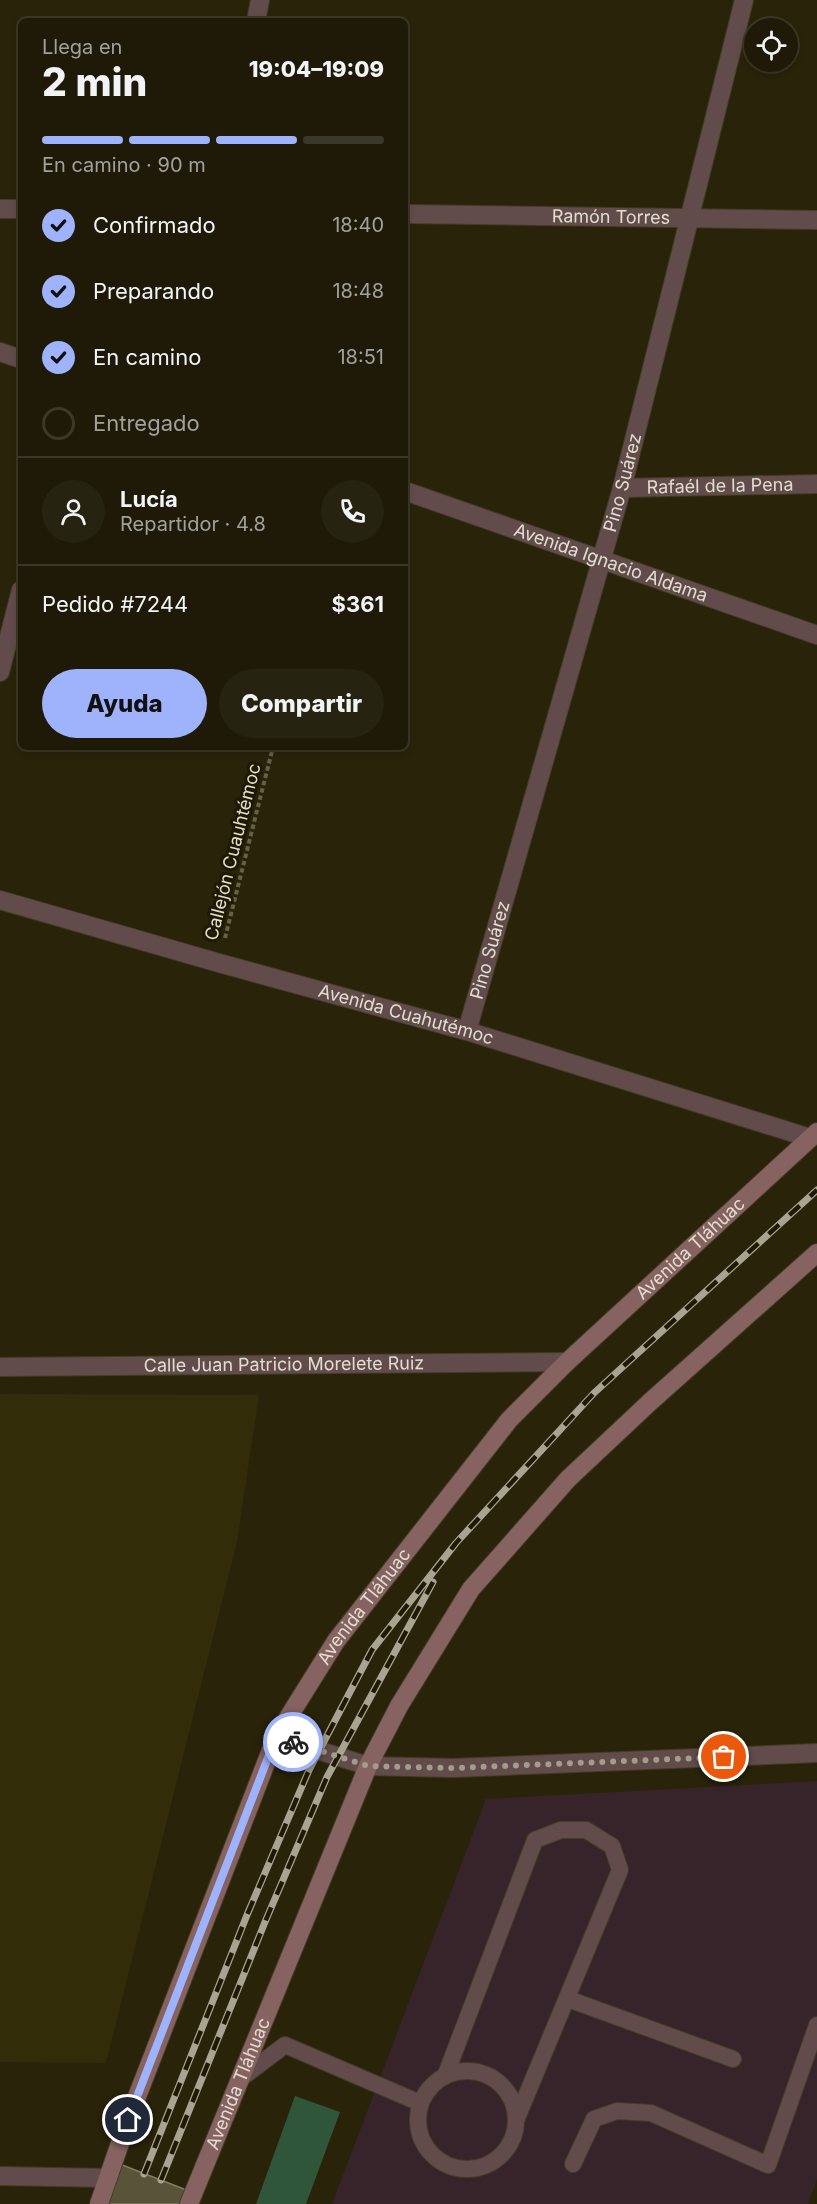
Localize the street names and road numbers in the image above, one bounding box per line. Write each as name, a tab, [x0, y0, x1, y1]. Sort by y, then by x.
street label: Ramón Torres	[552, 205, 670, 228]
street label: Pino Suárez	[599, 431, 645, 534]
street label: Rafaél de la Pena	[646, 473, 794, 497]
street label: Avenida Ignacio Aldama	[511, 519, 711, 606]
street label: Callejón Cuauhtémoc	[200, 761, 265, 943]
street label: Pino Suárez	[466, 898, 514, 1002]
street label: Avenida Cuahutémoc	[316, 980, 496, 1049]
street label: Avenida Tláhuac	[631, 1193, 749, 1303]
street label: Calle Juan Patricio Morelete Ruiz	[144, 1352, 424, 1376]
street label: Avenida Tláhuac	[313, 1544, 414, 1668]
street label: Avenida Tláhuac	[201, 2014, 274, 2152]

